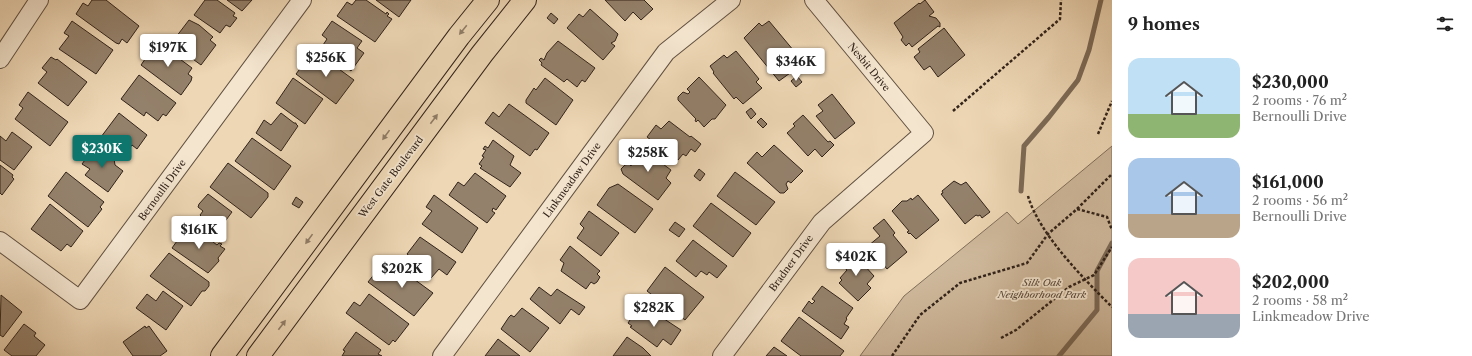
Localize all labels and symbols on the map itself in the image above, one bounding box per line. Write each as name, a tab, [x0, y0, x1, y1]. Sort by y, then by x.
one-way arrow	[459, 25, 468, 36]
pin: $197K	[140, 34, 196, 68]
street label: Nesbit Drive	[845, 40, 893, 94]
pin: $256K	[298, 44, 354, 78]
pin: $346K	[768, 48, 824, 82]
one-way arrow	[430, 114, 438, 124]
one-way arrow	[382, 129, 390, 140]
street label: West Gate Boulevard	[355, 133, 426, 221]
pin: $230K	[74, 135, 130, 169]
street label: Linkmeadow Drive	[540, 139, 604, 220]
pin: $258K	[620, 139, 676, 173]
street label: Bernoulli Drive	[135, 156, 189, 223]
pin: $161K	[171, 216, 227, 250]
street label: Bradner Drive	[766, 232, 816, 294]
one-way arrow	[305, 234, 313, 245]
pin: $402K	[828, 243, 884, 277]
pin: $202K	[374, 255, 430, 289]
park label: Silk Oak Neighborhood Park	[997, 276, 1087, 301]
pin: $282K	[626, 294, 682, 328]
one-way arrow	[278, 319, 286, 330]

